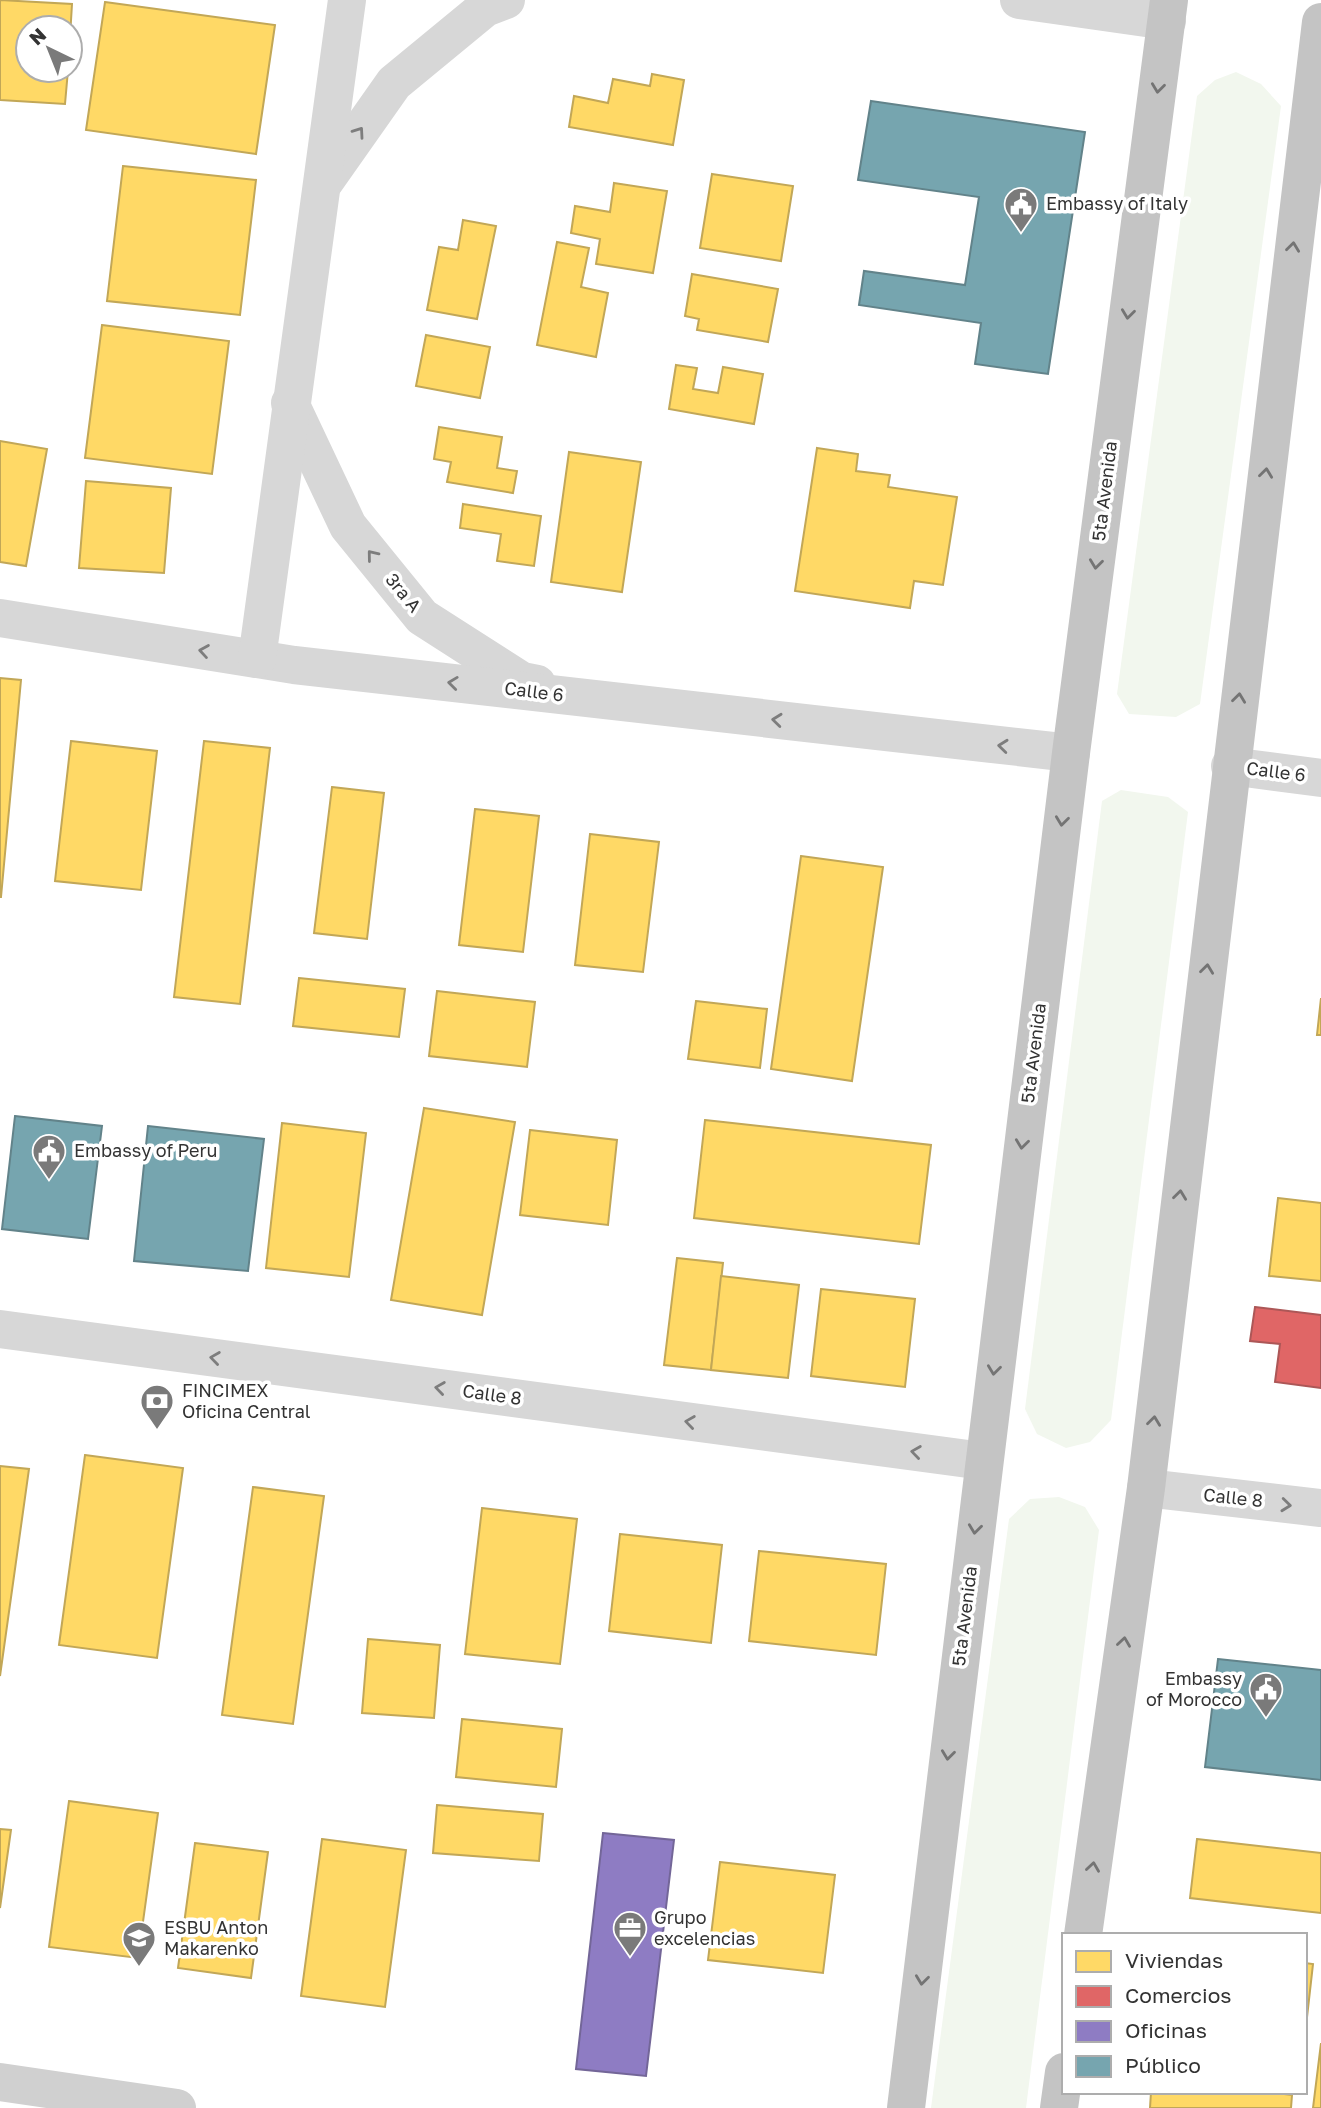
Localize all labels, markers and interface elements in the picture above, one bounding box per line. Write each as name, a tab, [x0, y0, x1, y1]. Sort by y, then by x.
north arrow	[14, 14, 84, 84]
text: N	[24, 23, 50, 50]
one-way arrow	[1150, 83, 1165, 94]
one-way arrow	[351, 127, 363, 140]
public building icon: Embassy of Italy	[1002, 185, 1040, 234]
place label: Embassy of Italy	[1046, 192, 1188, 214]
one-way arrow	[1286, 241, 1301, 253]
one-way arrow	[1121, 308, 1136, 320]
street label: 5ta Avenida	[1087, 440, 1121, 542]
one-way arrow	[1259, 467, 1274, 478]
one-way arrow	[368, 551, 380, 564]
one-way arrow	[1088, 558, 1103, 570]
street label: 3ra A	[381, 568, 426, 616]
one-way arrow	[198, 644, 209, 659]
one-way arrow	[448, 676, 459, 691]
street label: Calle 6	[503, 676, 565, 706]
one-way arrow	[1231, 693, 1246, 704]
one-way arrow	[771, 713, 782, 728]
one-way arrow	[997, 738, 1009, 753]
street label: Calle 6	[1245, 756, 1307, 786]
one-way arrow	[1055, 815, 1070, 827]
one-way arrow	[1199, 963, 1214, 975]
street label: 5ta Avenida	[1016, 1002, 1050, 1104]
public building icon: Embassy of Peru	[30, 1132, 68, 1181]
one-way arrow	[1015, 1138, 1030, 1150]
place label: Embassy of Peru	[74, 1139, 217, 1161]
one-way arrow	[1173, 1189, 1188, 1201]
one-way arrow	[209, 1350, 221, 1365]
one-way arrow	[987, 1364, 1002, 1376]
place label: FINCIMEX Oficina Central	[182, 1379, 311, 1422]
street label: Calle 8	[461, 1379, 523, 1409]
one-way arrow	[434, 1381, 446, 1396]
bank icon: FINCIMEX Oficina Central	[138, 1382, 176, 1431]
one-way arrow	[684, 1414, 696, 1429]
one-way arrow	[1146, 1415, 1161, 1427]
one-way arrow	[910, 1444, 921, 1459]
street label: Calle 8	[1202, 1483, 1264, 1511]
one-way arrow	[1281, 1497, 1292, 1512]
one-way arrow	[968, 1523, 983, 1534]
street label: 5ta Avenida	[947, 1565, 981, 1667]
one-way arrow	[1116, 1636, 1131, 1648]
place label: Embassy of Morocco	[1146, 1667, 1242, 1710]
public building icon: Embassy of Morocco	[1247, 1670, 1285, 1719]
one-way arrow	[941, 1749, 956, 1760]
one-way arrow	[1085, 1861, 1100, 1873]
place label: Grupo excelencias	[654, 1906, 755, 1949]
office icon: Grupo excelencias	[611, 1909, 649, 1958]
place label: ESBU Anton Makarenko	[164, 1916, 268, 1959]
school or university icon: ESBU Anton Makarenko	[120, 1919, 158, 1968]
legend	[1062, 1933, 1307, 2094]
text: Viviendas	[1125, 1947, 1223, 1973]
one-way arrow	[914, 1975, 929, 1986]
text: Comercios	[1125, 1982, 1231, 2008]
text: Oficinas	[1125, 2017, 1207, 2043]
text: Público	[1125, 2052, 1201, 2078]

